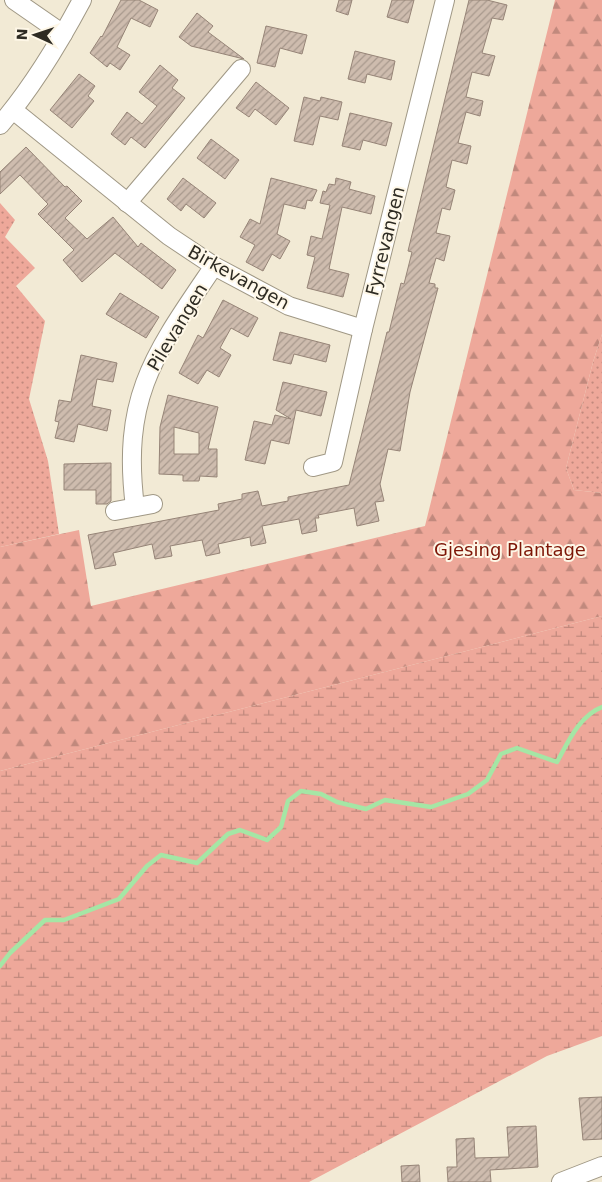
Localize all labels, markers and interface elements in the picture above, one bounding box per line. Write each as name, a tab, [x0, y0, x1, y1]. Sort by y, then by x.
north arrow	[10, 10, 60, 60]
text: N	[14, 28, 30, 41]
street label: Fyrrevangen	[361, 184, 409, 298]
street label: Birkevangen	[185, 241, 293, 313]
street label: Pilevangen	[143, 279, 211, 375]
park label: Gjesing Plantage	[434, 539, 586, 560]

